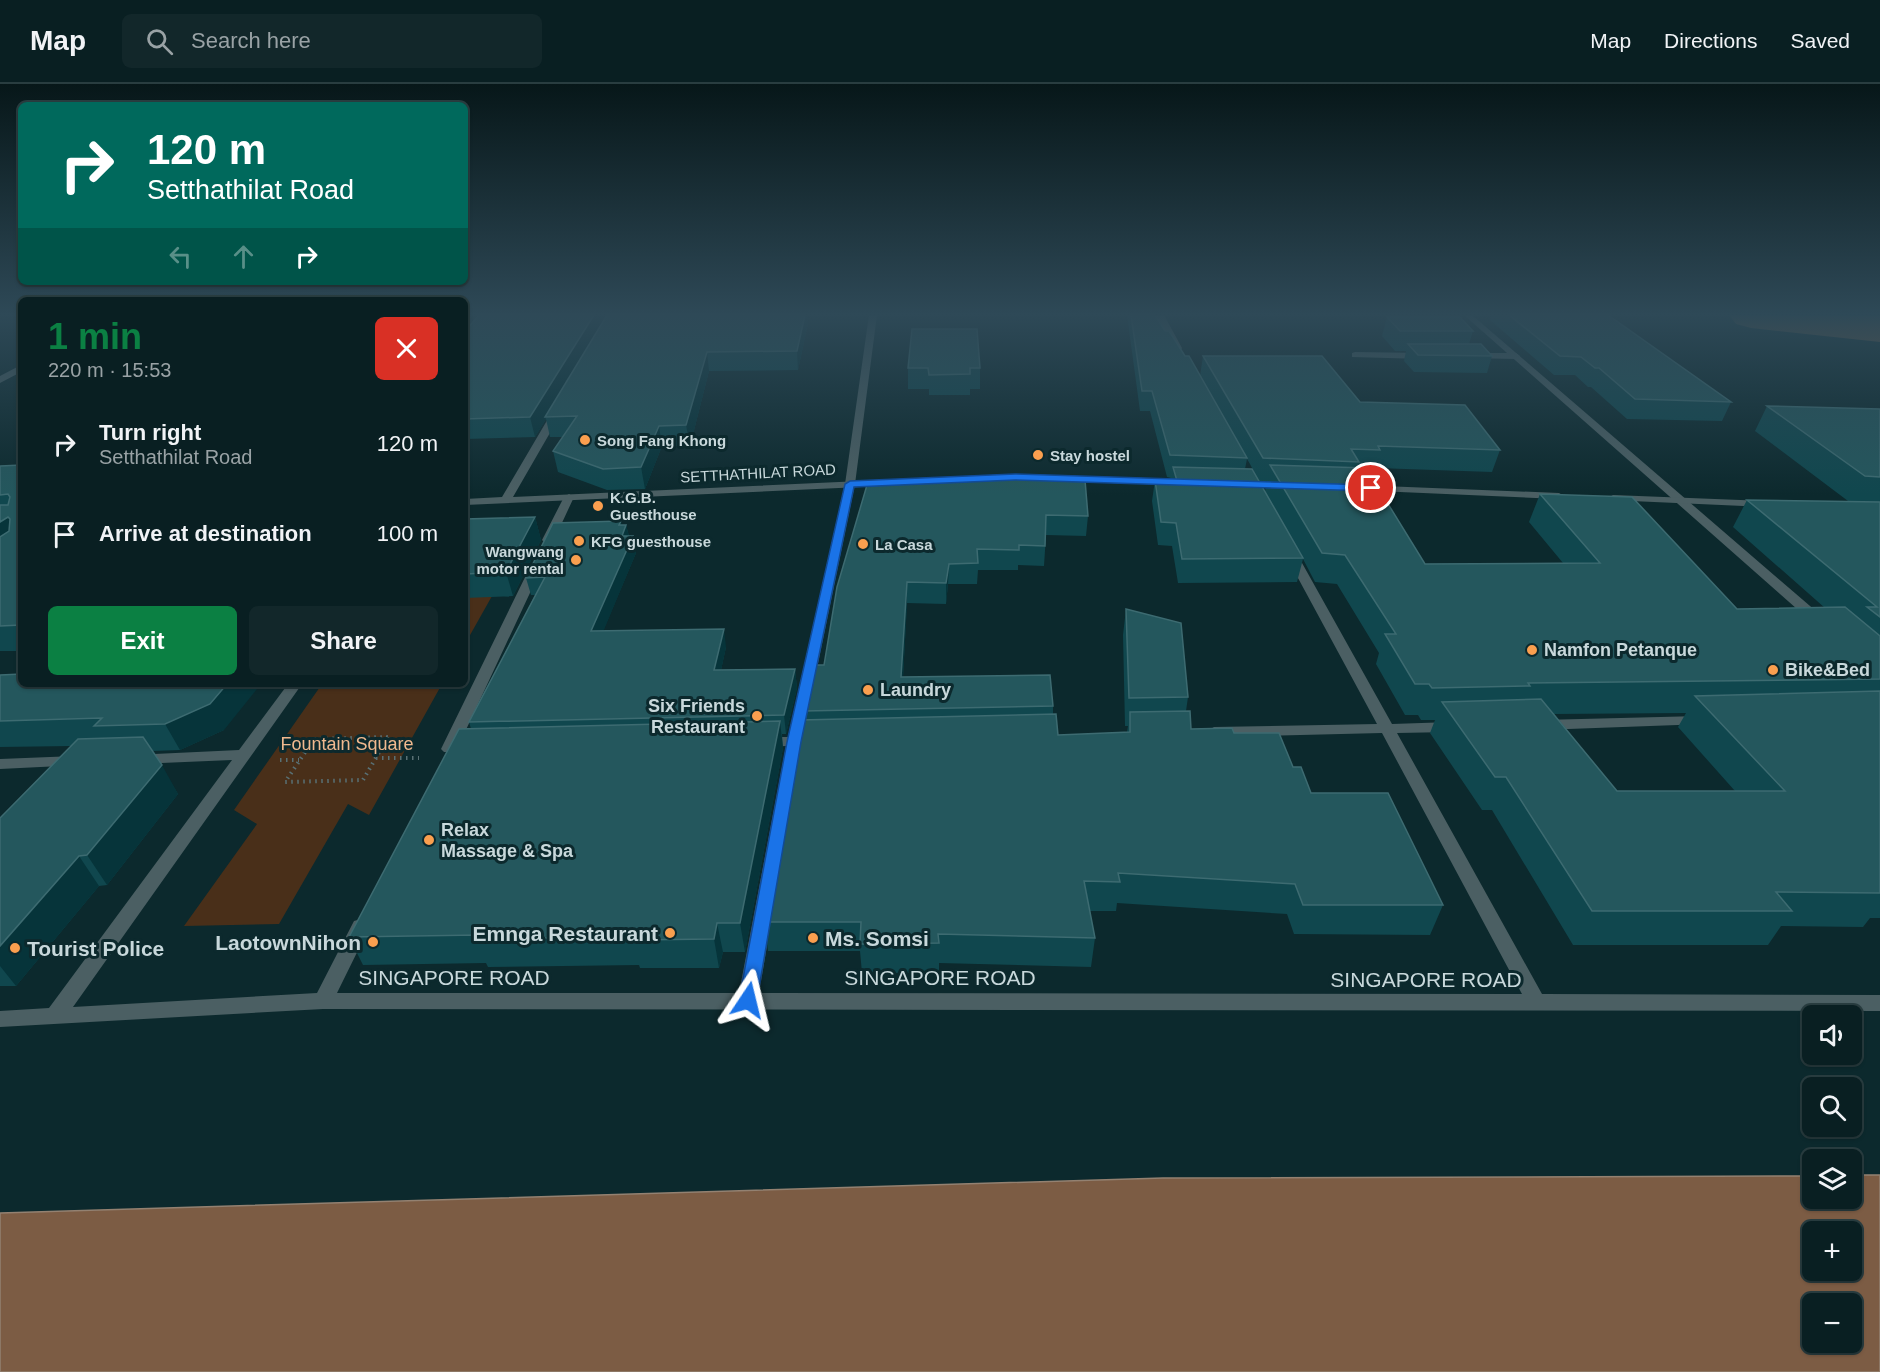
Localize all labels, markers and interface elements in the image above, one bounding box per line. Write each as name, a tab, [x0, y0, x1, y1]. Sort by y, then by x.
search box	[122, 14, 542, 68]
text: Map	[30, 25, 86, 56]
icon: search	[143, 25, 176, 58]
text: Search here	[191, 28, 311, 53]
text: Map	[1590, 29, 1631, 52]
text: Directions	[1664, 29, 1757, 52]
text: Saved	[1790, 29, 1850, 52]
icon: right	[48, 126, 126, 204]
text: 120 m	[147, 126, 266, 173]
text: Setthathilat Road	[147, 175, 354, 205]
icon: left	[164, 240, 197, 273]
icon: ahead	[227, 240, 260, 273]
icon: right	[290, 240, 323, 273]
text: 1 min	[48, 316, 142, 357]
button: close	[375, 317, 438, 380]
text: 220 m · 15:53	[48, 359, 171, 381]
text: Turn right	[99, 420, 201, 445]
icon: right	[48, 428, 81, 461]
text: 120 m	[377, 431, 438, 456]
place label: Song Fang Khong	[597, 432, 726, 449]
marker: Song Fang Khong	[578, 433, 592, 447]
text: Setthathilat Road	[99, 446, 252, 468]
place label: Stay hostel	[1050, 447, 1130, 464]
marker: Stay hostel	[1031, 448, 1045, 462]
street label: SETTHATHILAT ROAD	[680, 460, 836, 486]
pin	[1345, 462, 1396, 513]
icon: arrive	[1354, 471, 1387, 504]
place label: K.G.B. Guesthouse	[610, 489, 697, 523]
marker: K.G.B. Guesthouse	[591, 499, 605, 513]
icon: arrive	[48, 518, 81, 551]
text: Arrive at destination	[99, 521, 312, 546]
text: 100 m	[377, 521, 438, 546]
place label: KFG guesthouse	[591, 533, 711, 550]
marker: KFG guesthouse	[572, 534, 586, 548]
place label: La Casa	[875, 536, 933, 553]
marker: La Casa	[856, 537, 870, 551]
place label: Wangwang motor rental	[476, 543, 564, 577]
marker: Wangwang motor rental	[569, 553, 583, 567]
button: Exit	[48, 606, 237, 675]
button: Share	[249, 606, 438, 675]
place label: Namfon Petanque	[1544, 640, 1697, 660]
marker: Namfon Petanque	[1525, 643, 1539, 657]
place label: Bike&Bed	[1785, 660, 1870, 680]
marker: Bike&Bed	[1766, 663, 1780, 677]
place label: Laundry	[880, 680, 951, 700]
marker: Laundry	[861, 683, 875, 697]
place label: Six Friends Restaurant	[648, 696, 745, 737]
marker: Six Friends Restaurant	[750, 709, 764, 723]
park label: Fountain Square	[280, 734, 414, 754]
place label: Relax Massage & Spa	[441, 820, 574, 861]
marker: Relax Massage & Spa	[422, 833, 436, 847]
place label: Emnga Restaurant	[472, 922, 658, 945]
marker: Emnga Restaurant	[663, 926, 677, 940]
place label: Ms. Somsi	[825, 927, 929, 950]
place label: LaotownNihon	[215, 931, 361, 954]
marker: Ms. Somsi	[806, 931, 820, 945]
marker: LaotownNihon	[366, 935, 380, 949]
place label: Tourist Police	[27, 937, 164, 960]
marker: Tourist Police	[8, 941, 22, 955]
street label: SINGAPORE ROAD	[358, 966, 550, 989]
street label: SINGAPORE ROAD	[844, 966, 1036, 989]
position arrow	[716, 968, 780, 1032]
street label: SINGAPORE ROAD	[1330, 968, 1522, 991]
map controls	[1802, 1005, 1862, 1353]
button: sound	[1802, 1005, 1862, 1065]
button: search	[1802, 1077, 1862, 1137]
button: layers	[1802, 1149, 1862, 1209]
button: +	[1802, 1221, 1862, 1281]
button: −	[1802, 1293, 1862, 1353]

